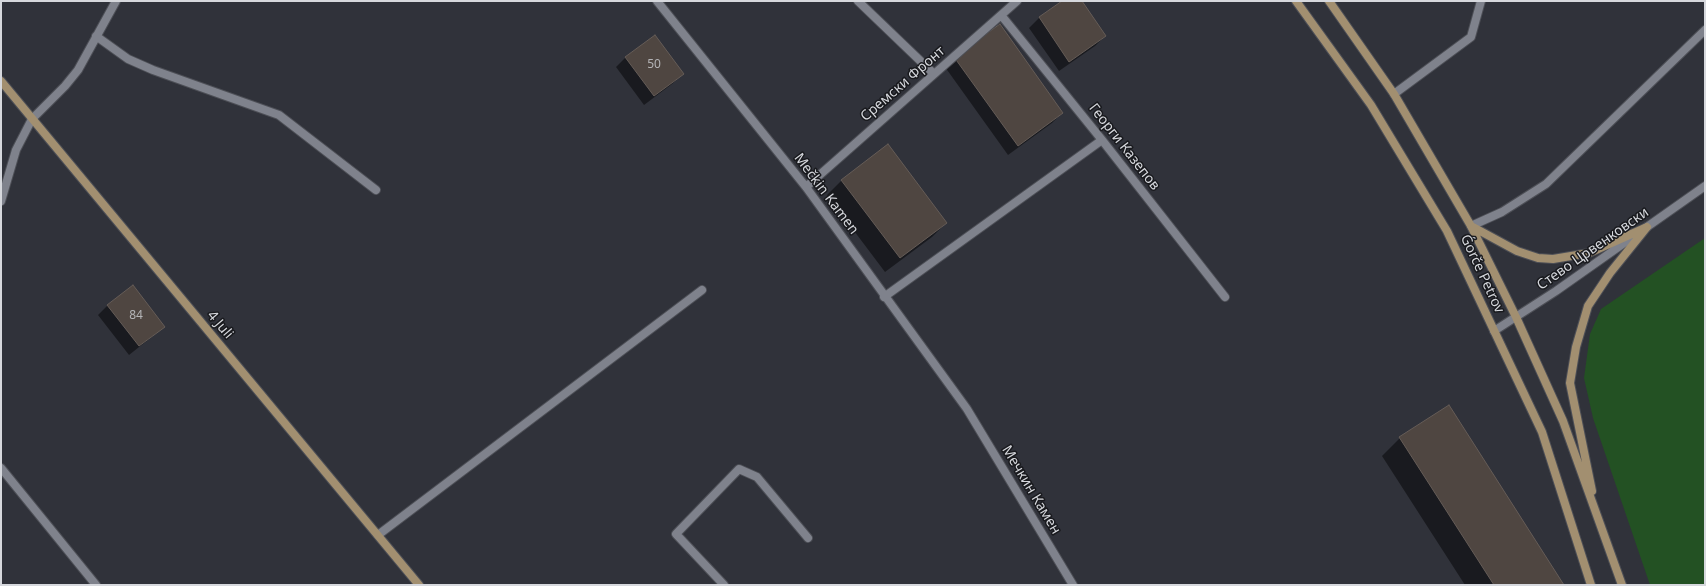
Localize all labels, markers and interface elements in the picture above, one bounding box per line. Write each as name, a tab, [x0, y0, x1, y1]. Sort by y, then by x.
street label: Сремски Фронт	[857, 43, 949, 125]
house number: 50	[647, 58, 661, 72]
street label: Георги Казепов	[1085, 100, 1163, 194]
street label: Mečkin Kamen	[790, 150, 862, 238]
street label: Стево Црвенковски	[1534, 204, 1652, 294]
street label: Ǵorče Petrov	[1457, 232, 1507, 316]
street label: 4 Juli	[203, 308, 237, 342]
house number: 84	[129, 309, 143, 323]
street label: Мечкин Камен	[998, 443, 1064, 537]

